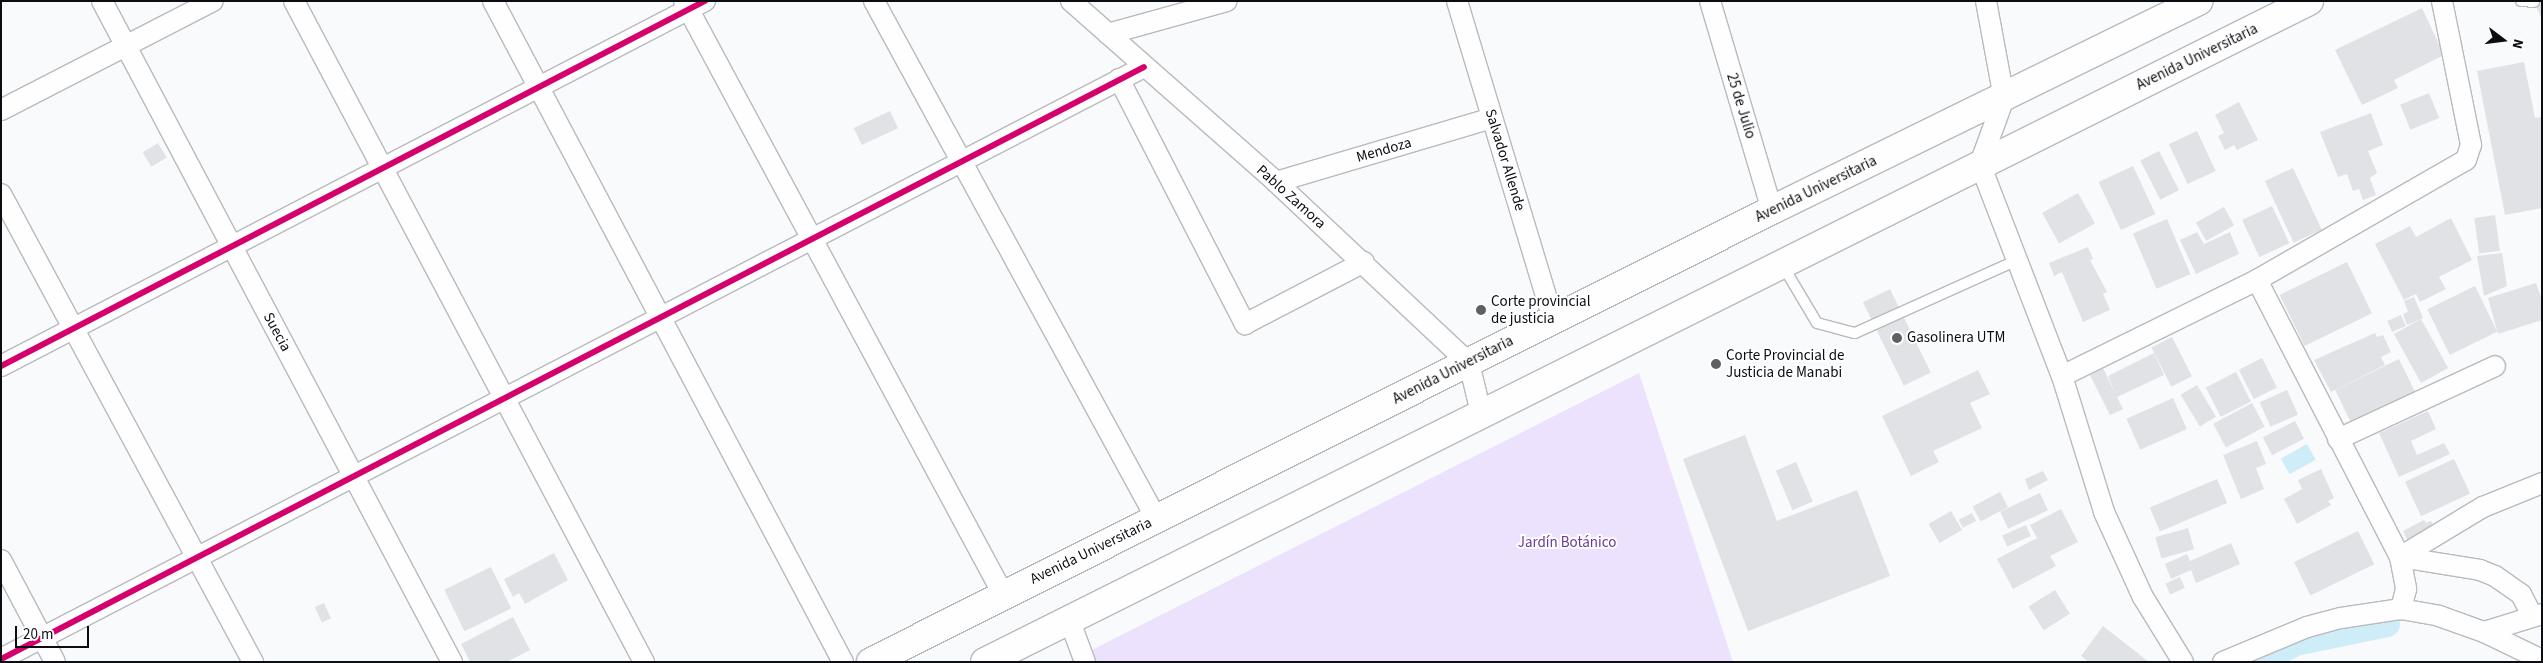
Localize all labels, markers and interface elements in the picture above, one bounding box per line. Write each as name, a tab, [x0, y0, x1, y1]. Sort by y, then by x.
north arrow	[2478, 15, 2528, 65]
street label: Avenida Universitaria	[2133, 20, 2261, 94]
text: N	[2507, 37, 2528, 51]
street label: 25 de Julio	[1723, 71, 1759, 141]
street label: Salvador Allende	[1481, 107, 1529, 213]
street label: Mendoza	[1354, 134, 1414, 166]
street label: Avenida Universitaria	[1752, 152, 1880, 226]
street label: Pablo Zamora	[1253, 161, 1329, 233]
place label: Corte provincial de justicia	[1491, 292, 1590, 327]
marker: Corte provincial de justicia	[1475, 304, 1487, 316]
street label: Suecia	[259, 309, 295, 355]
place label: Gasolinera UTM	[1907, 329, 2005, 347]
street label: Avenida Universitaria	[1390, 332, 1516, 408]
marker: Gasolinera UTM	[1891, 332, 1903, 344]
place label: Corte Provincial de Justicia de Manabi	[1726, 346, 1844, 381]
marker: Corte Provincial de Justicia de Manabi	[1710, 358, 1722, 370]
street label: Avenida Universitaria	[1027, 514, 1155, 588]
park label: Jardín Botánico	[1518, 534, 1616, 552]
scale bar	[18, 616, 91, 648]
text: 20 m	[23, 624, 53, 645]

